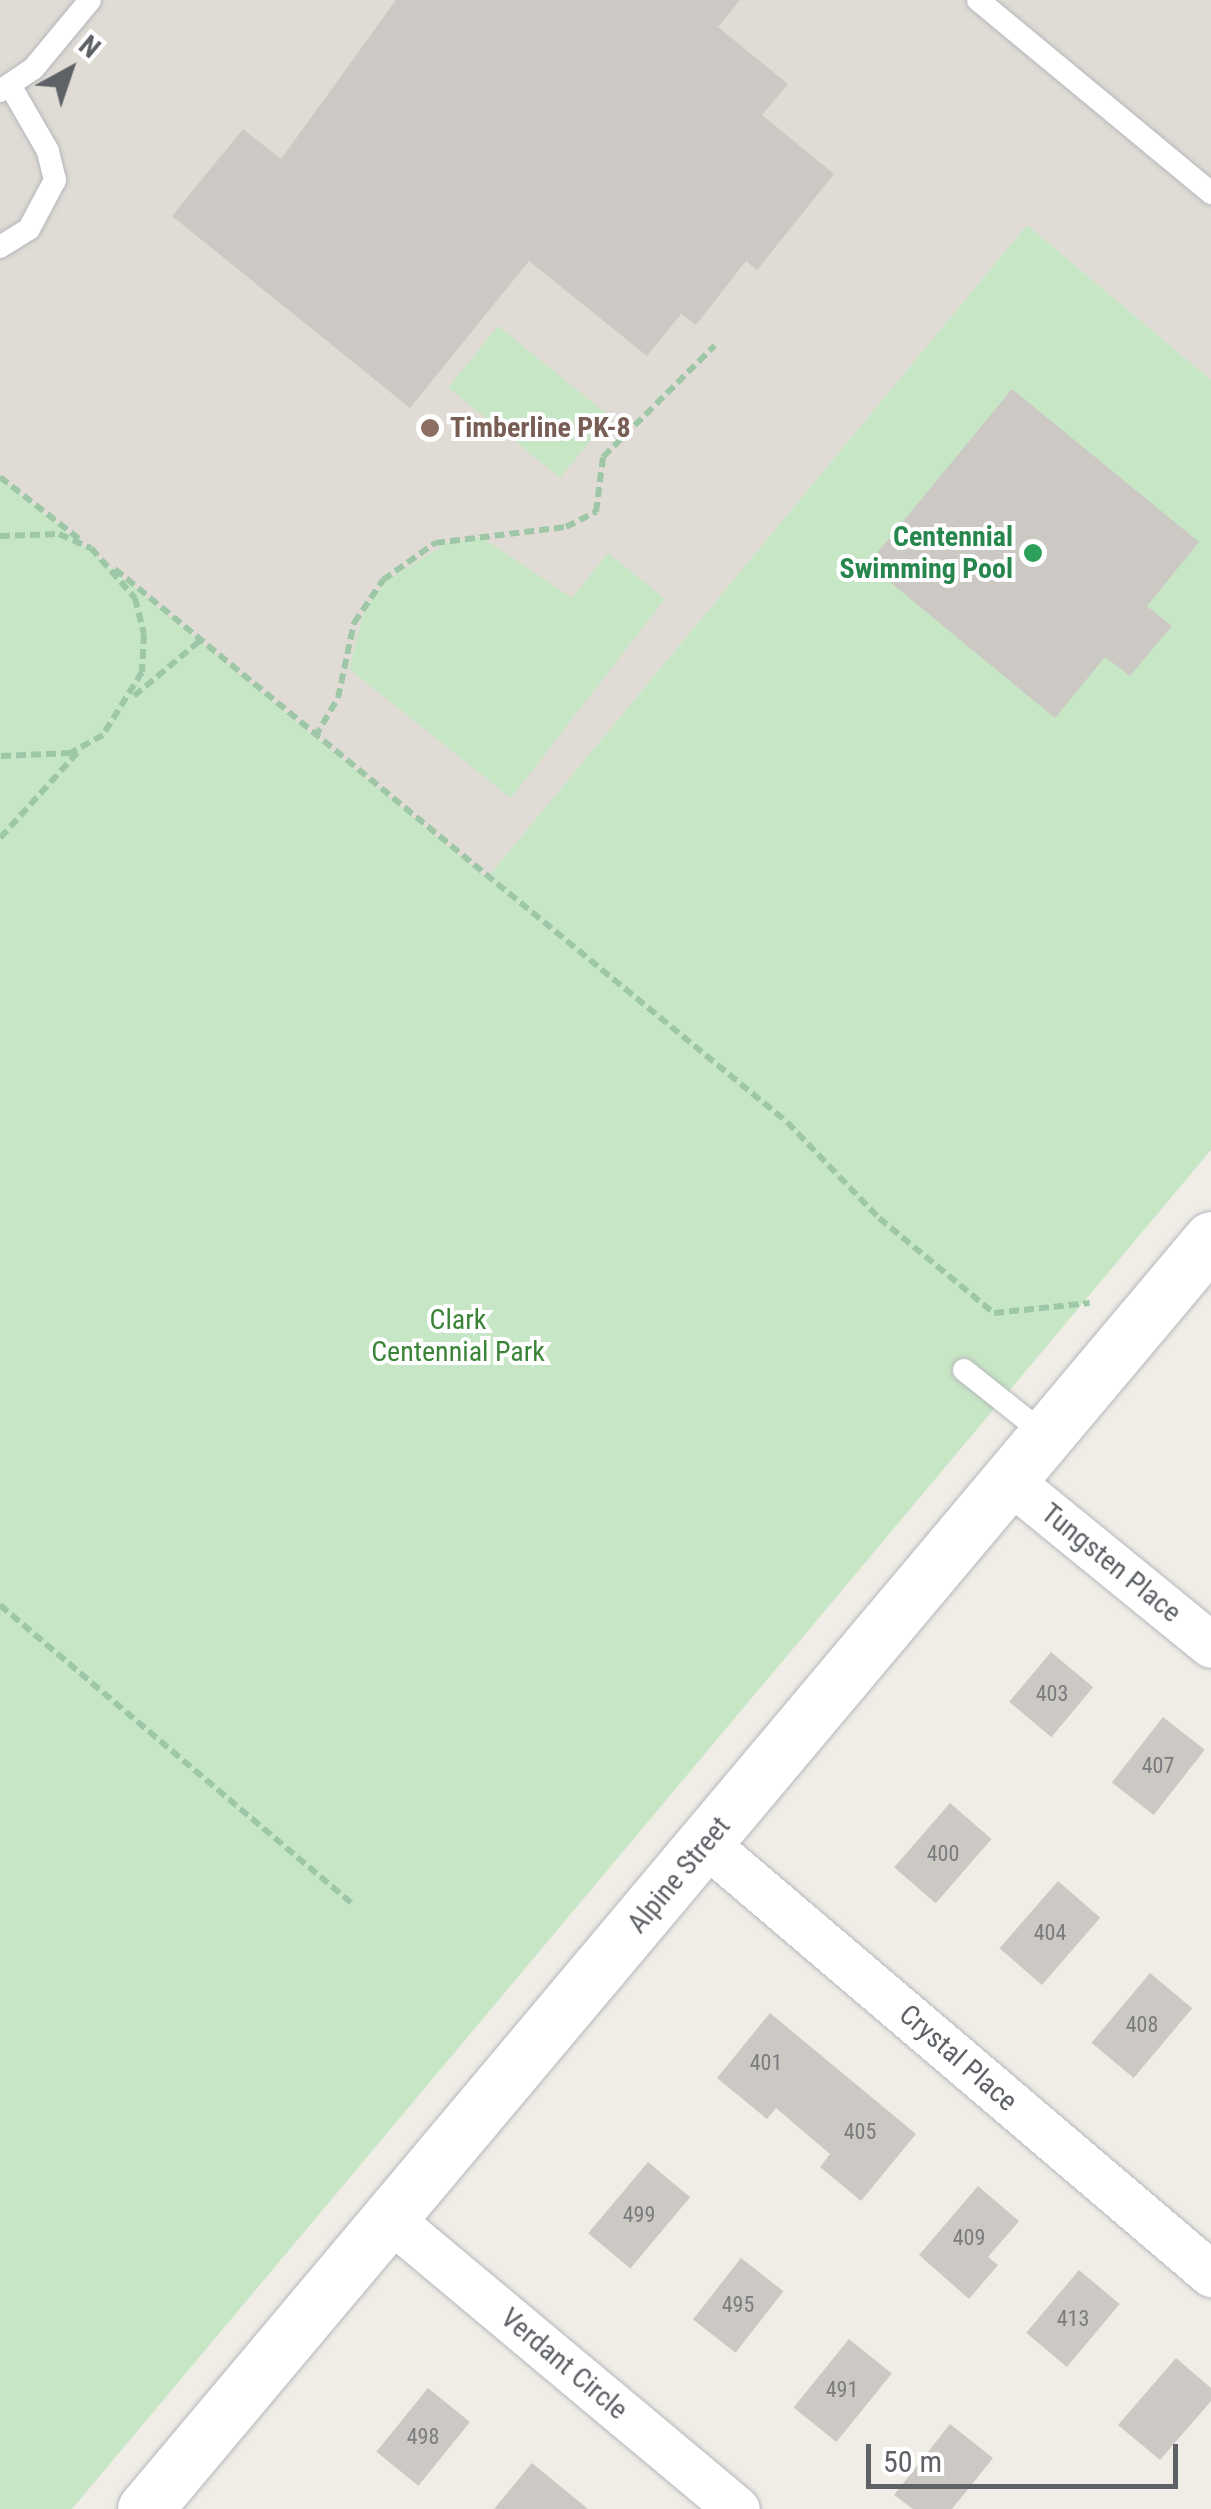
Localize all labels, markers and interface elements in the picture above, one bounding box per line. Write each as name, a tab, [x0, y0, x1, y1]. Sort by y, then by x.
north arrow	[20, 20, 120, 120]
text: N	[72, 28, 107, 65]
place label: Timberline PK-8	[450, 411, 631, 445]
marker: Timberline PK-8	[419, 417, 441, 439]
place label: Centennial Swimming Pool	[840, 520, 1013, 586]
marker: Centennial Swimming Pool	[1022, 542, 1044, 564]
park label: Clark Centennial Park	[371, 1303, 545, 1369]
street label: Tungsten Place	[1034, 1497, 1188, 1629]
house number: 403	[1036, 1681, 1068, 1707]
house number: 407	[1142, 1753, 1174, 1779]
street label: Alpine Street	[621, 1810, 737, 1940]
house number: 400	[927, 1841, 959, 1867]
house number: 404	[1034, 1920, 1066, 1946]
street label: Crystal Place	[892, 1998, 1024, 2118]
house number: 408	[1126, 2012, 1158, 2038]
house number: 401	[750, 2050, 782, 2076]
house number: 405	[844, 2119, 876, 2145]
house number: 499	[623, 2202, 655, 2228]
house number: 409	[953, 2225, 985, 2251]
house number: 495	[722, 2292, 754, 2318]
street label: Verdant Circle	[494, 2301, 634, 2427]
house number: 413	[1057, 2306, 1089, 2332]
house number: 491	[826, 2377, 858, 2403]
house number: 498	[407, 2424, 439, 2450]
scale bar	[871, 2424, 1184, 2486]
text: 50 m	[883, 2444, 942, 2479]

